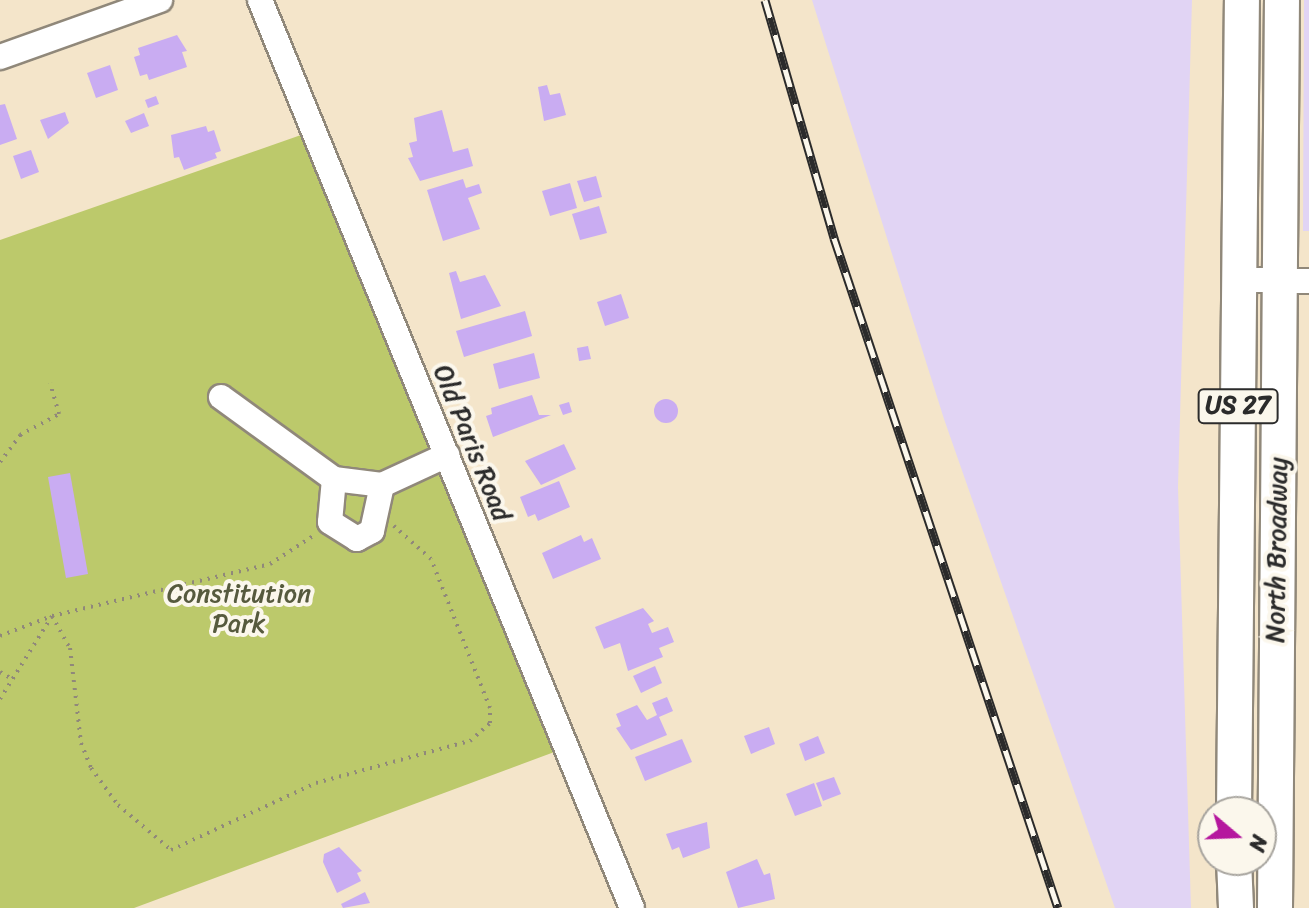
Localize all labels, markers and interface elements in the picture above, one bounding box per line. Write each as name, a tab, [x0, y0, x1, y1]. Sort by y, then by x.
street label: Old Paris Road	[426, 360, 518, 526]
road number: US 27	[1196, 386, 1280, 426]
street label: North Broadway	[1260, 457, 1294, 643]
park label: Constitution Park	[167, 578, 311, 640]
north arrow	[1197, 796, 1277, 876]
text: N	[1237, 830, 1279, 857]

